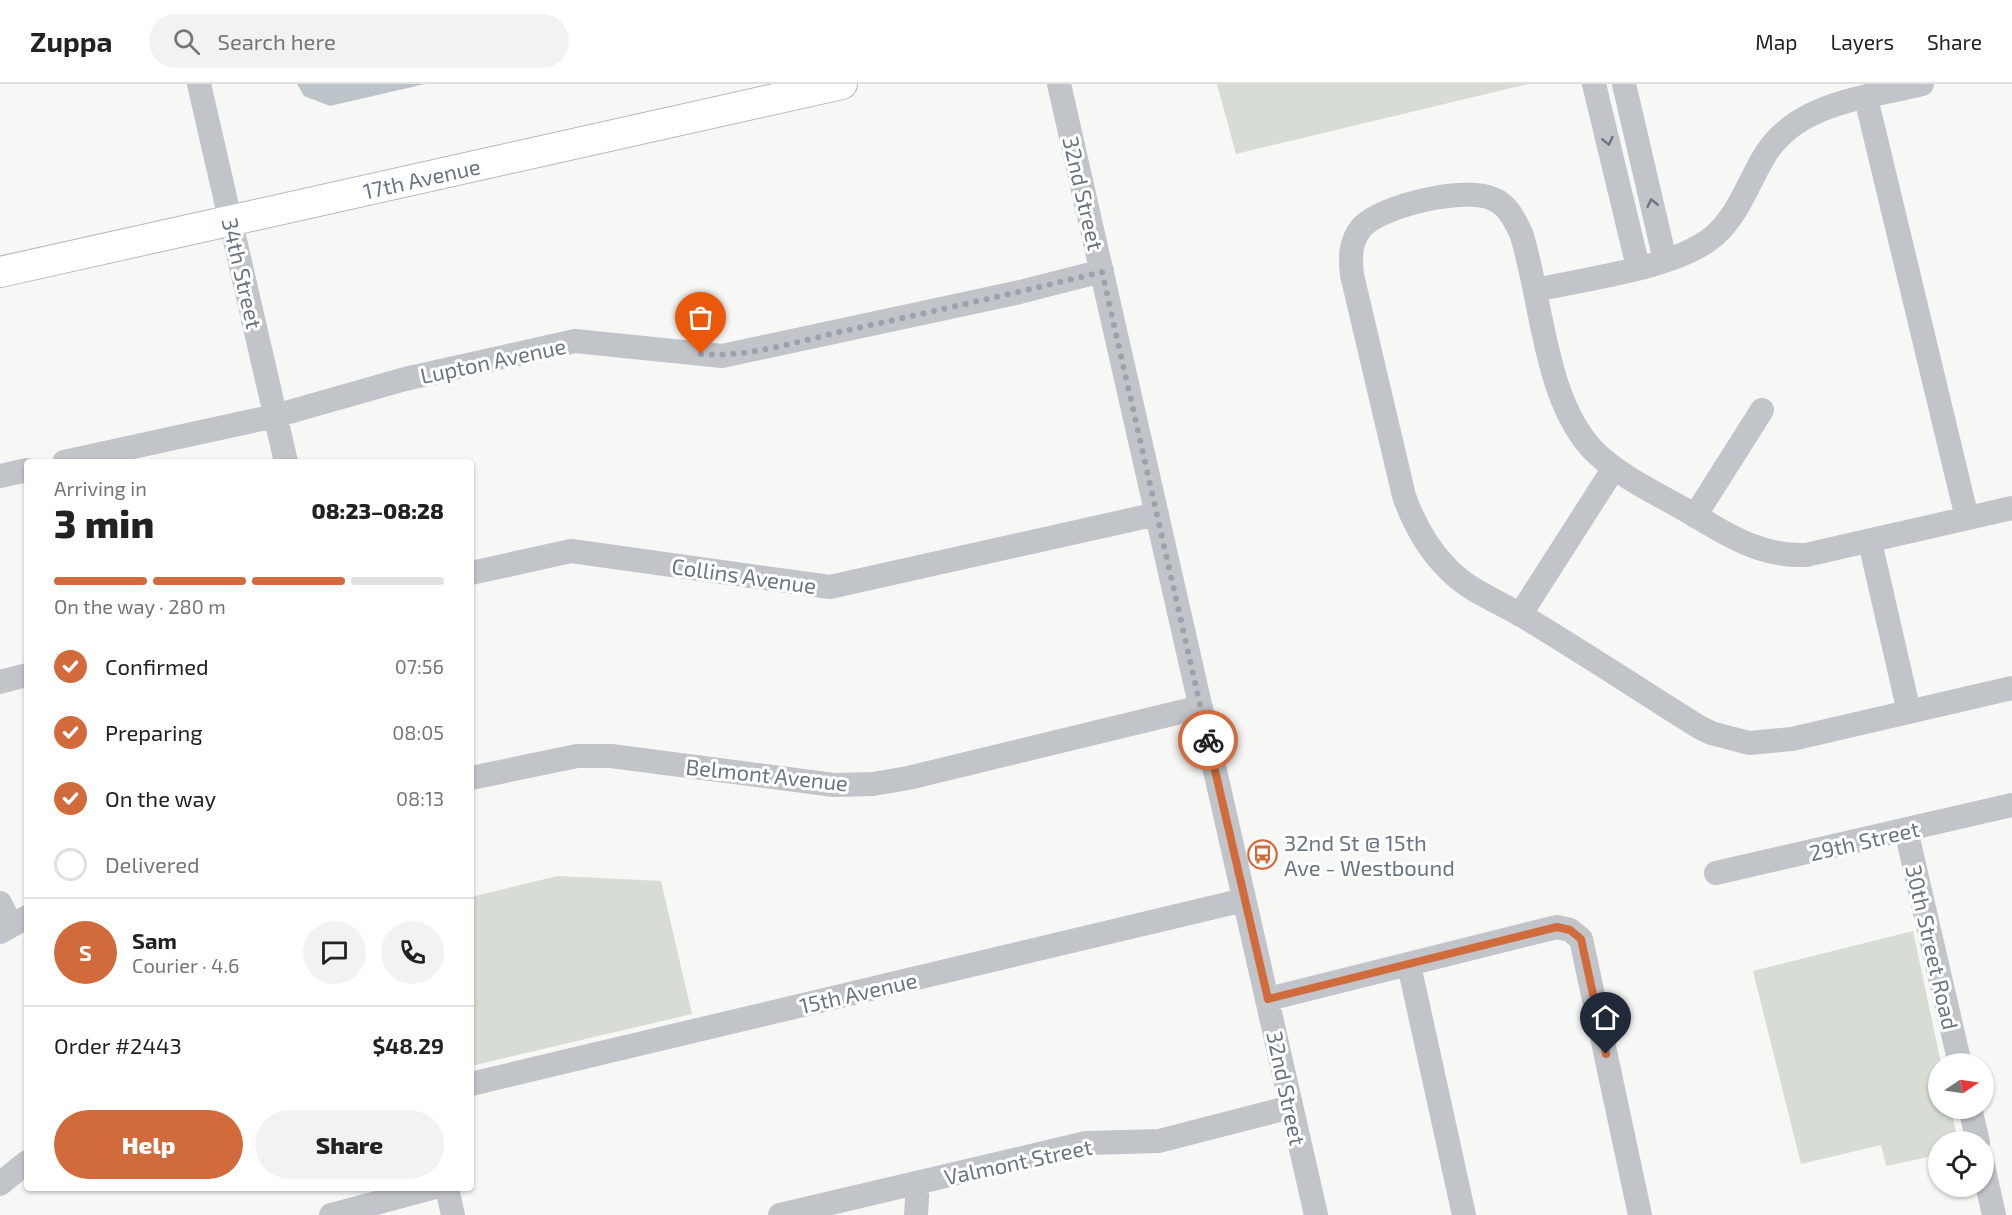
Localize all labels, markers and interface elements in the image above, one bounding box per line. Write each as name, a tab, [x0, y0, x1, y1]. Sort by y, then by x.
search box	[149, 14, 569, 68]
text: Zuppa	[30, 24, 113, 58]
icon: search	[170, 25, 203, 58]
text: Search here	[218, 28, 336, 54]
text: Map	[1755, 29, 1797, 54]
text: Layers	[1830, 29, 1894, 54]
text: Share	[1927, 29, 1982, 54]
street label: 32nd Street	[1058, 134, 1110, 252]
one-way arrow	[1600, 136, 1613, 146]
street label: 17th Avenue	[361, 152, 483, 204]
one-way arrow	[1646, 198, 1659, 208]
street label: 34th Street	[218, 215, 268, 331]
pin	[675, 292, 726, 354]
icon: bag	[684, 301, 717, 334]
street label: Lupton Avenue	[418, 332, 568, 388]
text: Arriving in	[54, 476, 147, 500]
text: 08:23–08:28	[312, 497, 444, 523]
text: 3 min	[54, 499, 154, 546]
street label: Collins Avenue	[670, 552, 818, 598]
text: On the way · 280 m	[54, 594, 226, 618]
icon: check	[54, 650, 87, 683]
text: Confirmed	[105, 653, 209, 679]
text: 07:56	[395, 654, 444, 678]
courier	[1178, 710, 1238, 770]
icon: check	[54, 716, 87, 749]
text: Preparing	[105, 719, 203, 745]
text: 08:05	[392, 720, 444, 744]
icon: bike	[1192, 724, 1225, 757]
street label: Belmont Avenue	[685, 753, 849, 795]
icon: check	[54, 782, 87, 815]
text: On the way	[105, 785, 216, 811]
text: 08:13	[396, 786, 444, 810]
street label: 29th Street	[1806, 815, 1922, 865]
place label: 32nd St @ 15th Ave - Westbound	[1284, 829, 1455, 880]
bus stop icon: 32nd St @ 15th Ave - Westbound	[1247, 839, 1279, 871]
text: Delivered	[105, 851, 200, 877]
street label: 30th Street Road	[1901, 862, 1965, 1032]
button: chat	[303, 921, 366, 984]
button: phone	[381, 921, 444, 984]
text: Sam	[132, 927, 177, 953]
text: S	[79, 939, 92, 965]
text: Courier · 4.6	[132, 953, 239, 977]
street label: 15th Avenue	[797, 966, 919, 1018]
pin	[1580, 992, 1631, 1054]
icon: home	[1589, 1001, 1622, 1034]
street label: 32nd Street	[1262, 1029, 1312, 1147]
text: Order #2443	[54, 1032, 182, 1058]
text: $48.29	[372, 1032, 444, 1058]
north arrow	[1928, 1053, 1994, 1119]
map controls	[1928, 1053, 1994, 1197]
button: Help	[54, 1110, 243, 1179]
button: Share	[255, 1110, 444, 1179]
button: locate	[1928, 1131, 1994, 1197]
street label: Valmont Street	[942, 1133, 1094, 1189]

